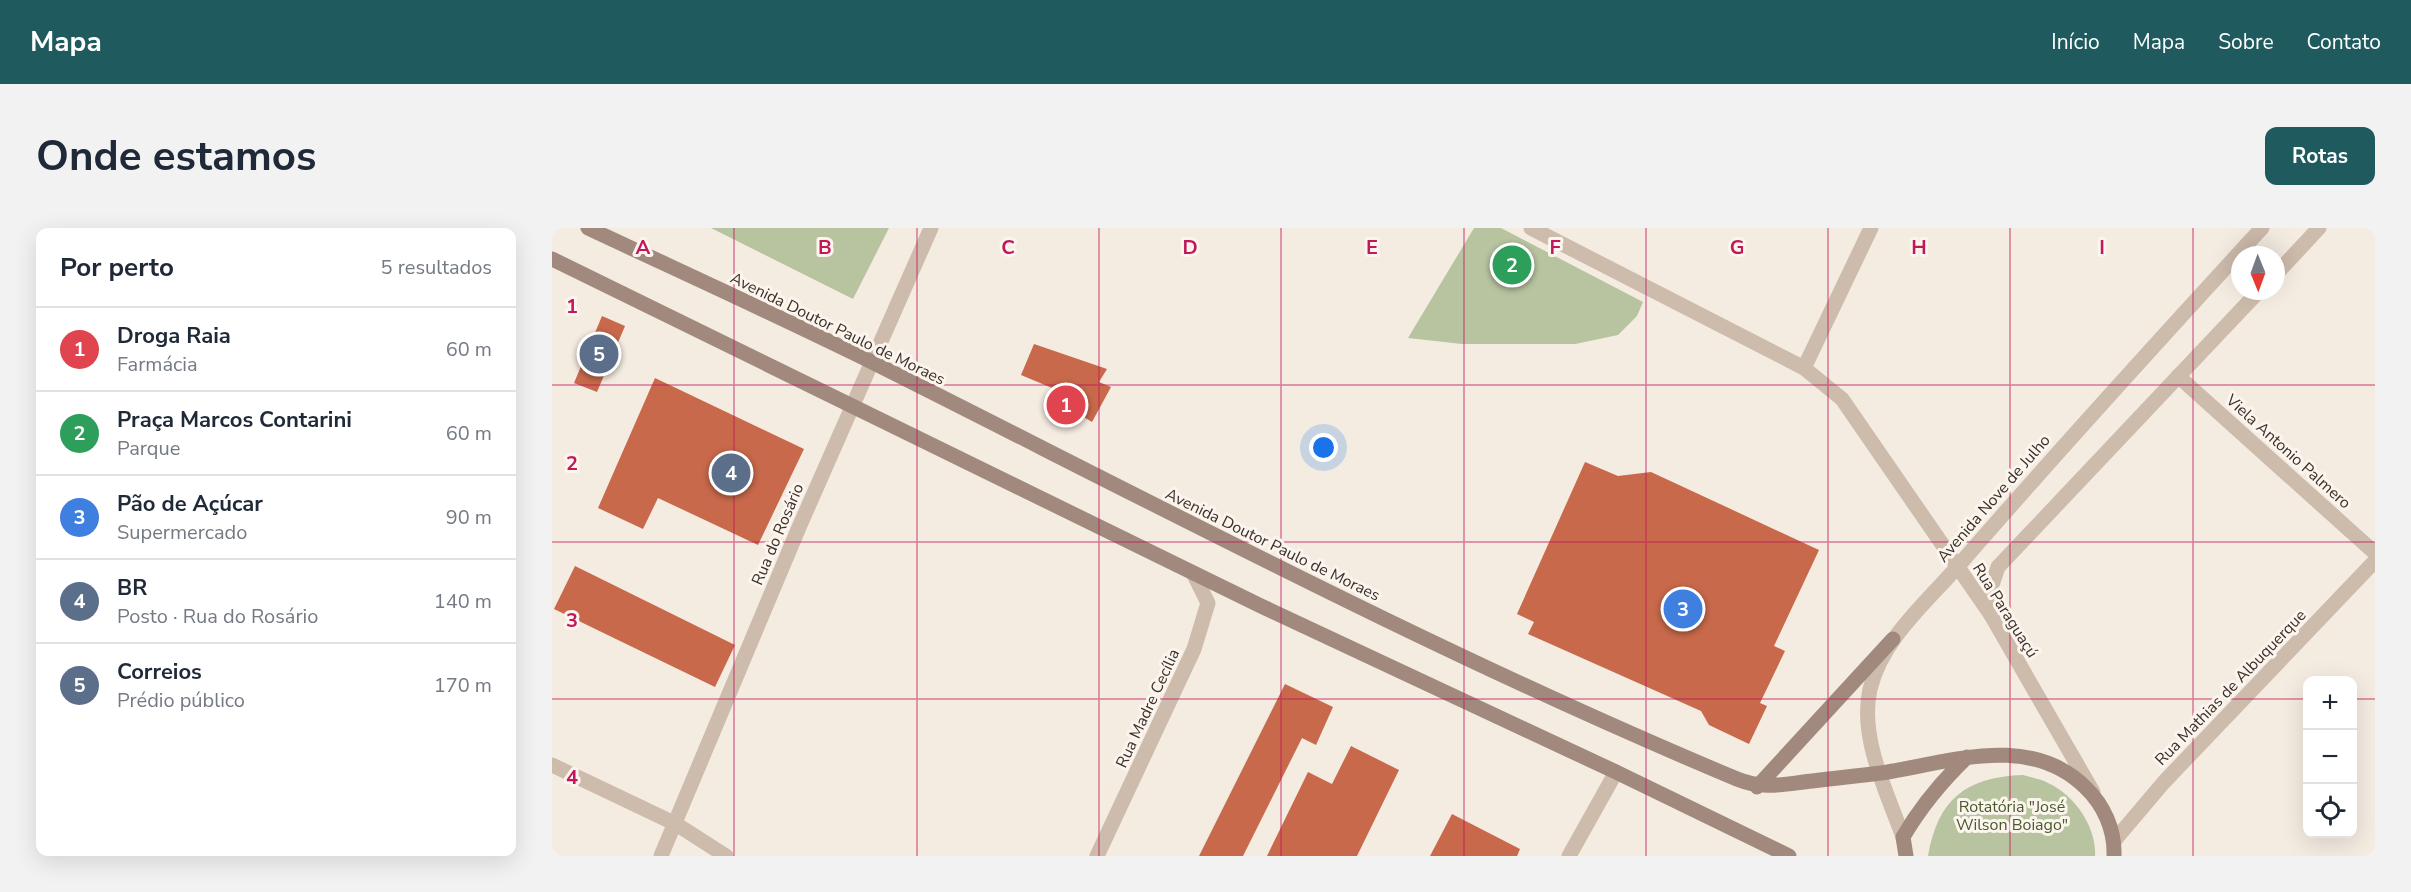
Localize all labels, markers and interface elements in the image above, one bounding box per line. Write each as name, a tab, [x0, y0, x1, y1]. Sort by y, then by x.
text: Mapa	[30, 23, 102, 61]
text: Início	[2051, 28, 2100, 56]
text: Mapa	[2133, 28, 2185, 56]
text: Sobre	[2218, 28, 2274, 56]
text: Contato	[2307, 28, 2381, 56]
button: Rotas	[2265, 127, 2375, 185]
text: Onde estamos	[36, 128, 317, 185]
text: A	[636, 234, 651, 261]
text: B	[818, 234, 832, 261]
text: C	[1001, 234, 1015, 261]
text: D	[1182, 234, 1198, 261]
text: E	[1366, 234, 1378, 261]
text: F	[1549, 234, 1561, 261]
text: G	[1730, 234, 1744, 261]
text: H	[1911, 234, 1927, 261]
text: I	[2099, 234, 2105, 261]
pin: 2	[1492, 243, 1532, 288]
north arrow	[2231, 246, 2285, 300]
text: Por perto	[60, 250, 174, 285]
text: 5 resultados	[381, 254, 492, 281]
street label: Avenida Doutor Paulo de Moraes	[727, 267, 949, 391]
text: 1	[566, 293, 578, 320]
text: Droga Raia	[117, 321, 231, 351]
pin: 5	[580, 332, 618, 376]
text: 1	[74, 336, 86, 363]
text: 60 m	[446, 336, 492, 363]
text: Farmácia	[117, 351, 198, 378]
pin: 1	[1046, 382, 1086, 428]
street label: Viela Antonio Palmero	[2220, 389, 2356, 514]
text: Praça Marcos Contarini	[117, 405, 352, 435]
text: 2	[74, 420, 86, 447]
text: 60 m	[446, 420, 492, 447]
street label: Avenida Nove de Julho	[1932, 430, 2056, 567]
your location	[1309, 433, 1338, 462]
text: Parque	[117, 435, 180, 462]
text: 2	[566, 450, 578, 477]
pin: 4	[712, 450, 750, 496]
street label: Rua do Rosário	[747, 480, 809, 589]
street label: Avenida Doutor Paulo de Moraes	[1162, 483, 1384, 607]
text: Pão de Açúcar	[117, 489, 263, 519]
text: 3	[74, 504, 86, 531]
text: 90 m	[446, 504, 492, 531]
text: Supermercado	[117, 519, 247, 546]
street label: Rua Paraguaçú	[1967, 559, 2043, 662]
text: BR	[117, 573, 147, 603]
pin: 3	[1664, 586, 1702, 632]
text: 4	[74, 588, 86, 615]
text: 140 m	[434, 588, 492, 615]
text: Posto · Rua do Rosário	[117, 603, 318, 630]
street label: Rua Mathias de Albuquerque	[2150, 605, 2311, 771]
text: 3	[566, 607, 578, 634]
street label: Rua Madre Cecília	[1111, 645, 1185, 772]
text: Correios	[117, 657, 202, 687]
text: 5	[74, 672, 86, 699]
text: 170 m	[434, 672, 492, 699]
map controls	[2303, 676, 2357, 838]
button: +	[2303, 676, 2357, 730]
text: Prédio público	[117, 687, 245, 714]
button: −	[2303, 730, 2357, 784]
text: 4	[566, 764, 578, 791]
button: locate	[2303, 784, 2357, 838]
park label: Rotatória "José Wilson Boiago"	[1956, 796, 2068, 836]

